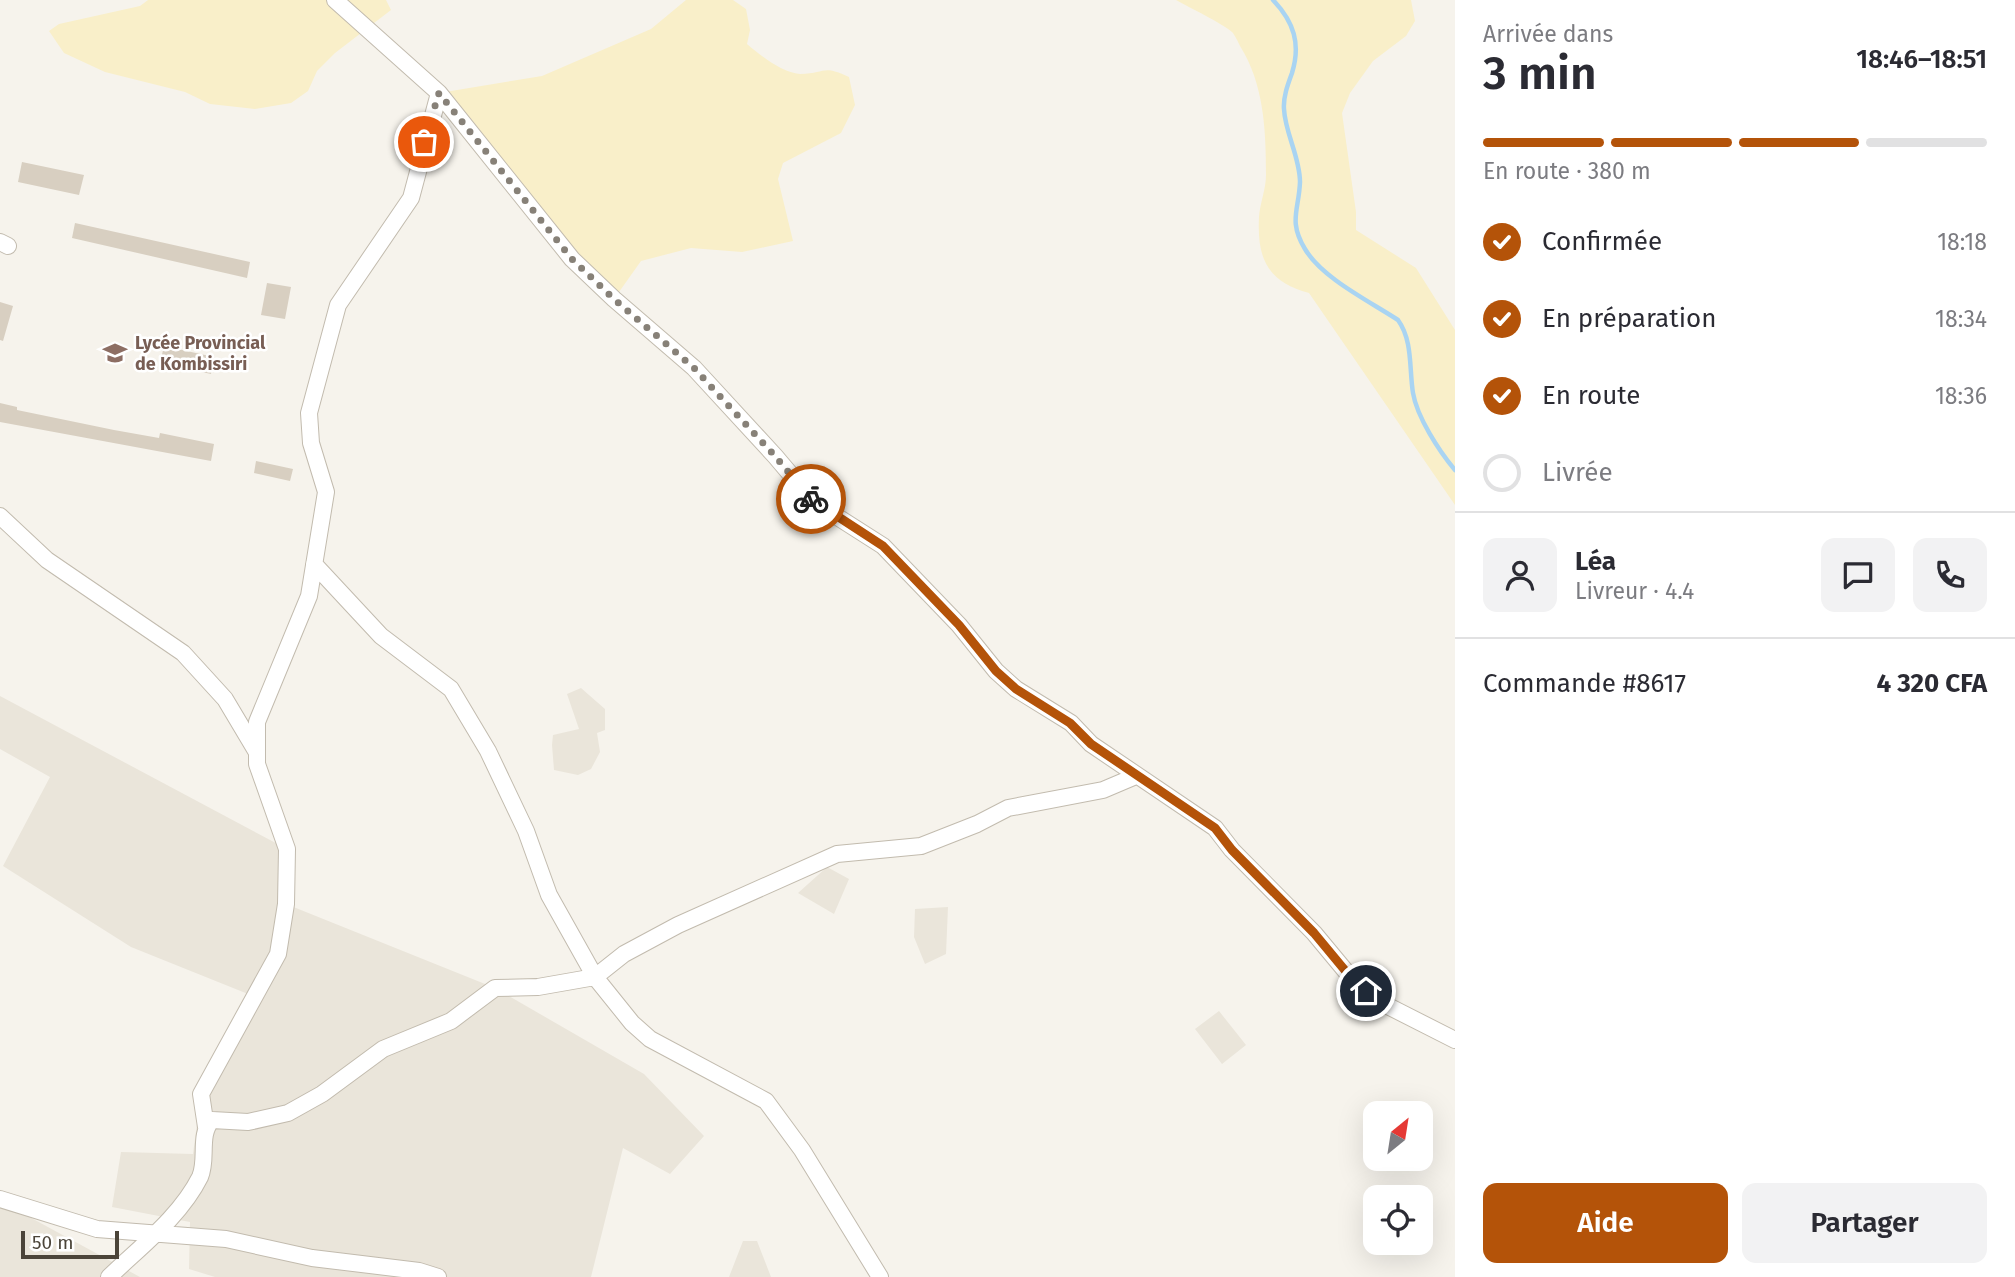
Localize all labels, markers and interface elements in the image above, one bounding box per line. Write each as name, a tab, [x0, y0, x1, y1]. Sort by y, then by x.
text: Arrivée dans	[1483, 20, 1613, 48]
text: 18:46–18:51	[1856, 44, 1987, 75]
text: 3 min	[1483, 46, 1597, 101]
pin	[394, 112, 454, 172]
icon: bag	[405, 123, 443, 161]
text: En route · 380 m	[1483, 157, 1651, 185]
icon: check	[1483, 223, 1521, 261]
text: Confirmée	[1542, 226, 1662, 257]
text: 18:18	[1937, 228, 1987, 256]
icon: check	[1483, 300, 1521, 338]
text: En préparation	[1542, 303, 1716, 334]
text: 18:34	[1935, 305, 1987, 333]
place label: Lycée Provincial de Kombissiri	[135, 332, 266, 375]
school or university icon: Lycée Provincial de Kombissiri	[101, 339, 129, 367]
icon: check	[1483, 377, 1521, 415]
text: En route	[1542, 380, 1641, 411]
text: 18:36	[1935, 382, 1987, 410]
text: Livrée	[1542, 457, 1613, 488]
courier	[776, 464, 846, 534]
icon: bike	[792, 480, 830, 518]
button: person	[1483, 538, 1557, 612]
button: chat	[1821, 538, 1895, 612]
button: phone	[1913, 538, 1987, 612]
text: Léa	[1575, 546, 1616, 577]
text: Livreur · 4.4	[1575, 577, 1694, 605]
text: Commande #8617	[1483, 668, 1686, 699]
text: 4 320 CFA	[1876, 668, 1987, 699]
pin	[1336, 961, 1396, 1021]
icon: home	[1347, 972, 1385, 1010]
north arrow	[1363, 1101, 1433, 1171]
map controls	[1363, 1101, 1433, 1255]
button: Aide	[1483, 1183, 1728, 1263]
button: Partager	[1742, 1183, 1987, 1263]
button: locate	[1363, 1185, 1433, 1255]
scale bar	[21, 1228, 119, 1260]
text: 50 m	[32, 1231, 73, 1254]

